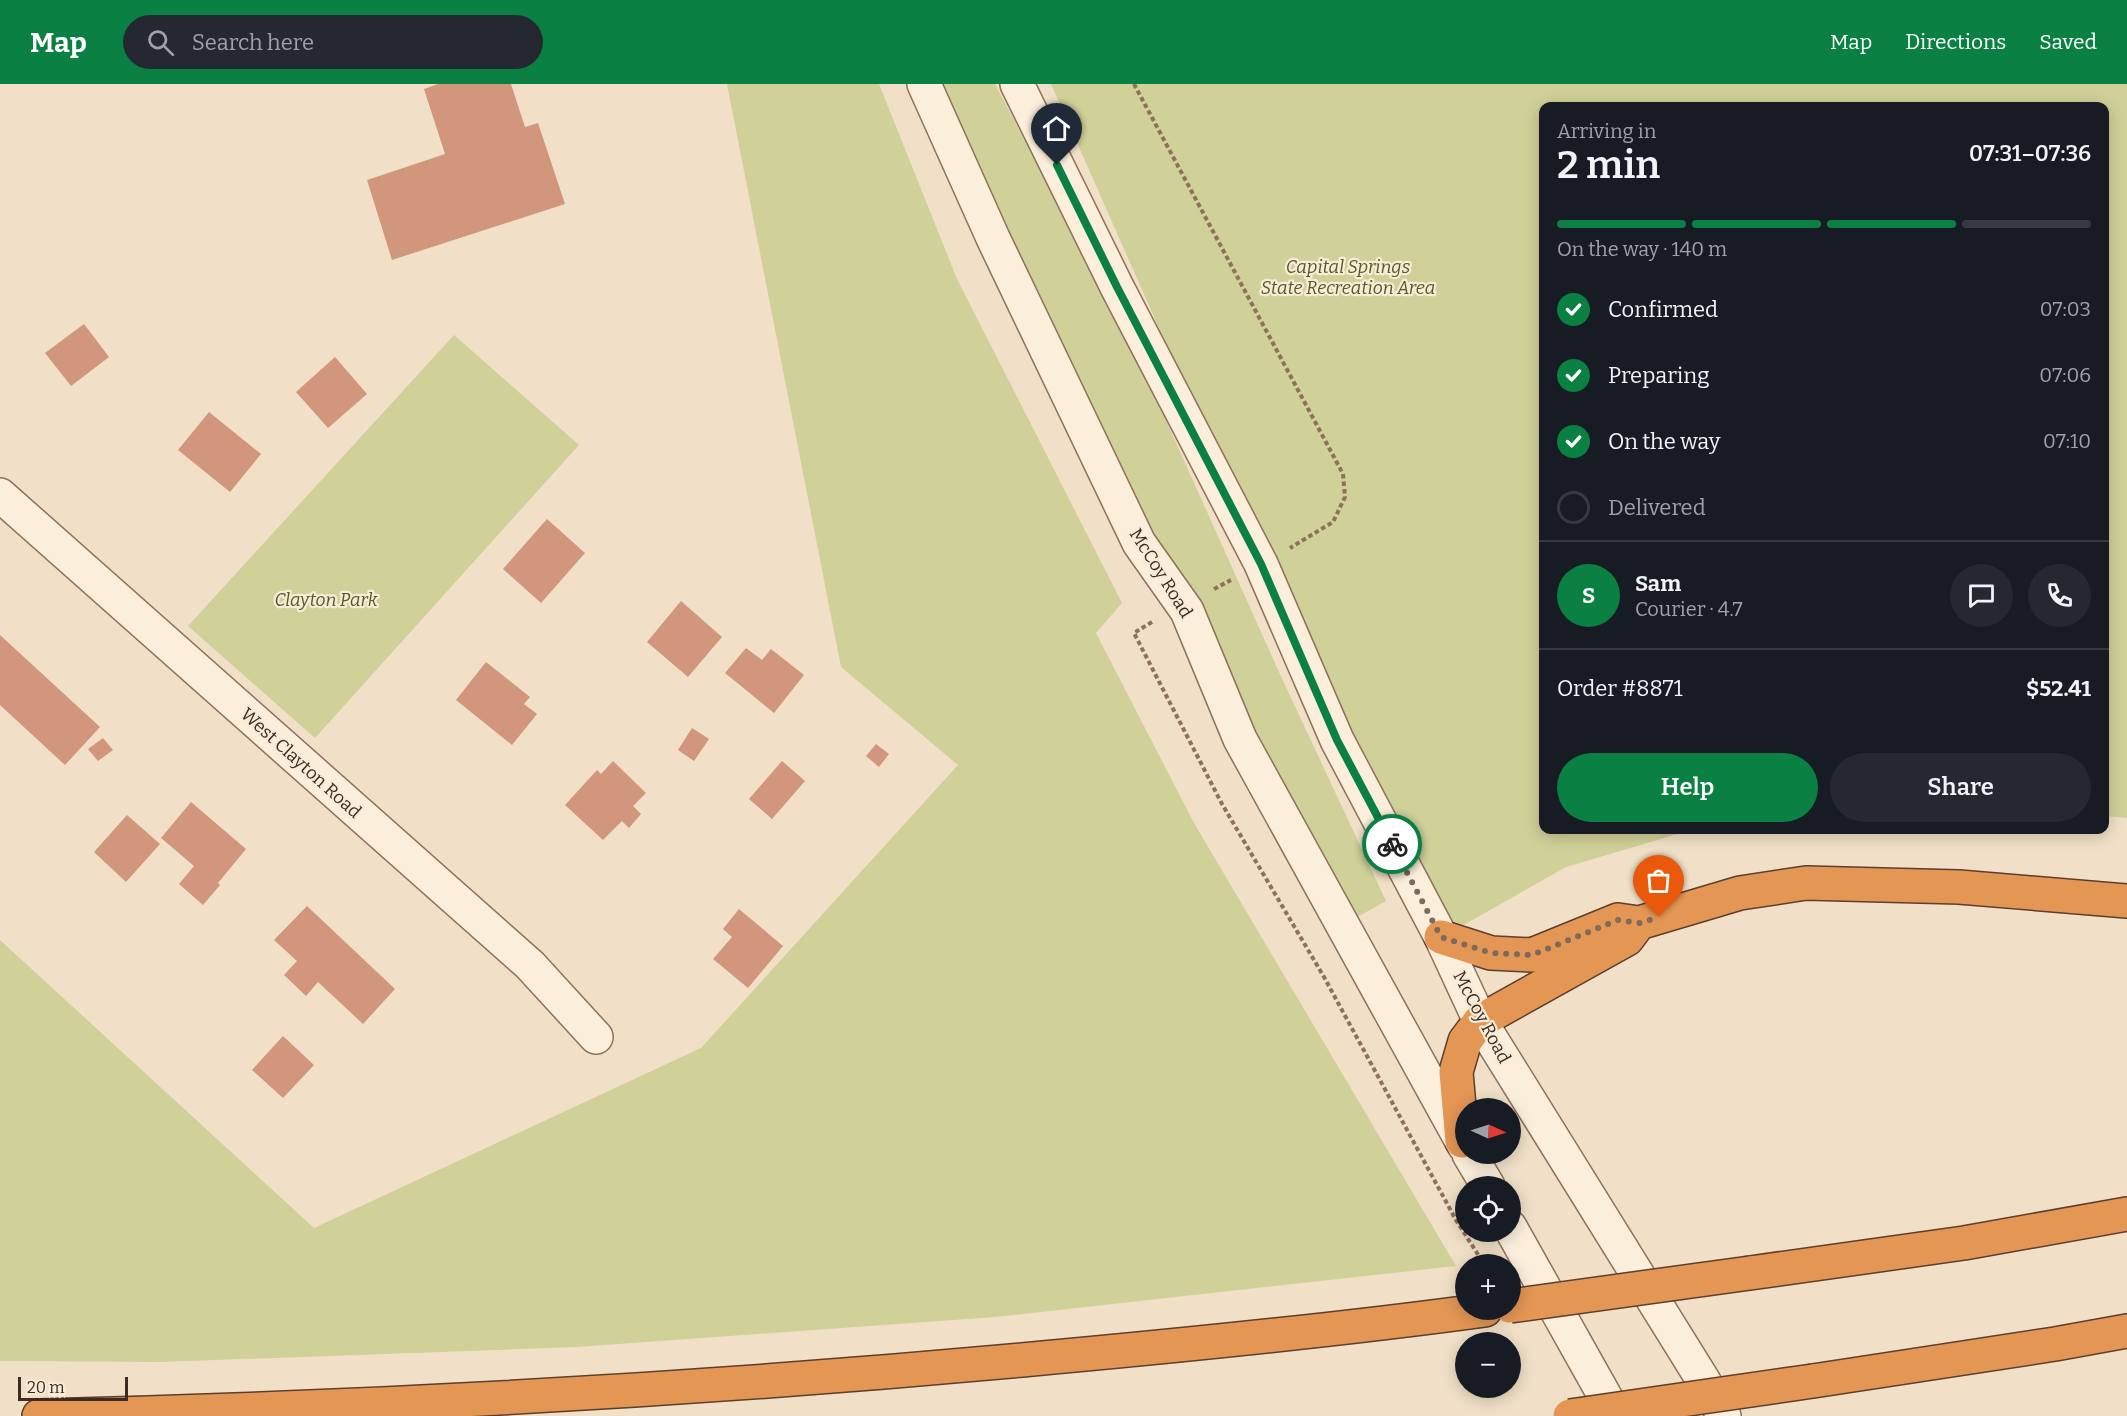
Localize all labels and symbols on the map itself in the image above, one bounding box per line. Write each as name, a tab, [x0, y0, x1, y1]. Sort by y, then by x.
pin	[1031, 103, 1082, 165]
park label: Capital Springs State Recreation Area	[1261, 256, 1435, 299]
street label: McCoy Road	[1125, 524, 1197, 622]
park label: Clayton Park	[275, 589, 378, 611]
street label: West Clayton Road	[236, 703, 366, 823]
courier	[1362, 814, 1422, 874]
pin	[1633, 855, 1684, 917]
street label: McCoy Road	[1448, 967, 1516, 1067]
north arrow	[1455, 1098, 1521, 1164]
scale bar	[18, 1374, 128, 1402]

